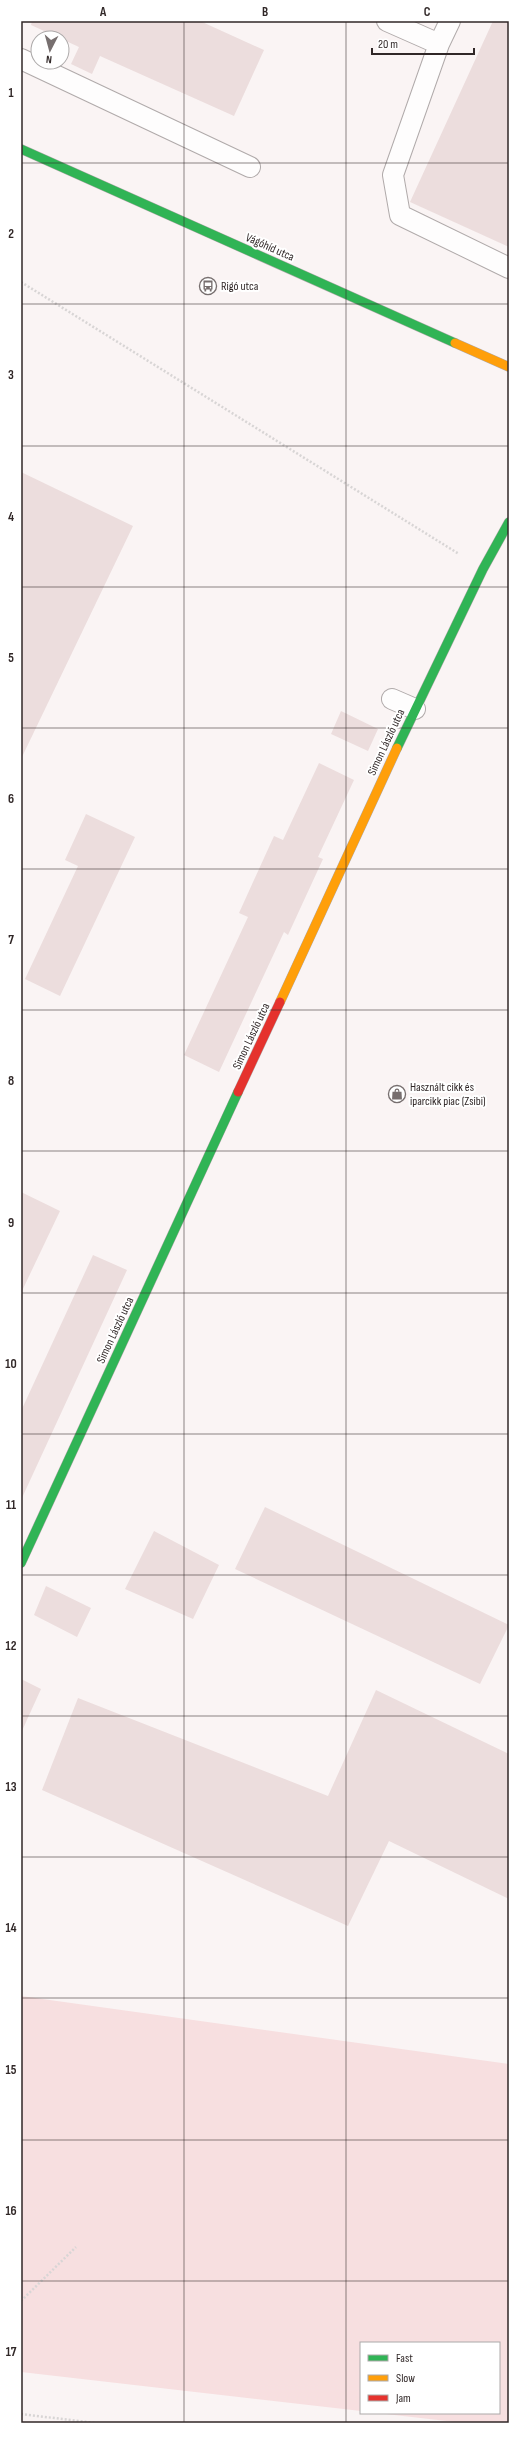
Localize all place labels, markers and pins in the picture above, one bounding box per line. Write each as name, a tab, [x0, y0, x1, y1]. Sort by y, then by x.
bus stop icon: Rigó utca	[198, 276, 218, 296]
place label: Rigó utca	[221, 279, 259, 294]
place label: Használt cikk és iparcikk piac (Zsibi)	[410, 1080, 486, 1109]
shop icon: Használt cikk és iparcikk piac (Zsibi)	[387, 1084, 407, 1104]

